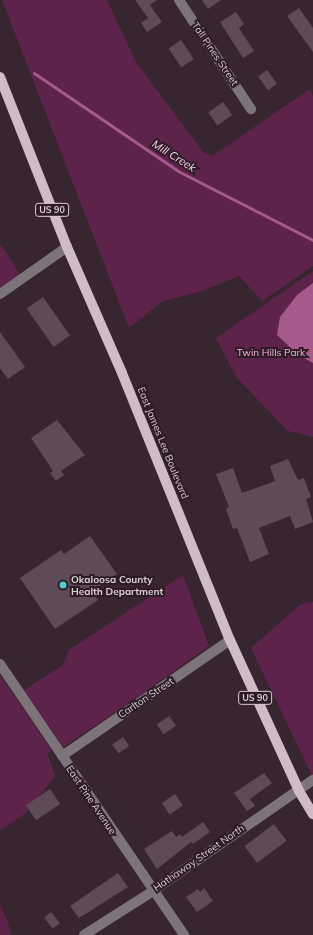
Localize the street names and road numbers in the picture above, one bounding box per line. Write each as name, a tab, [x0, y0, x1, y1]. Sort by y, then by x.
street label: Tall Pines Street	[189, 20, 241, 88]
road number: US 90	[35, 203, 69, 217]
street label: East James Lee Boulevard	[135, 385, 191, 501]
street label: Carlton Street	[116, 675, 176, 721]
road number: US 90	[238, 691, 272, 705]
street label: East Pine Avenue	[64, 763, 118, 837]
street label: Hathaway Street North	[151, 822, 247, 894]

